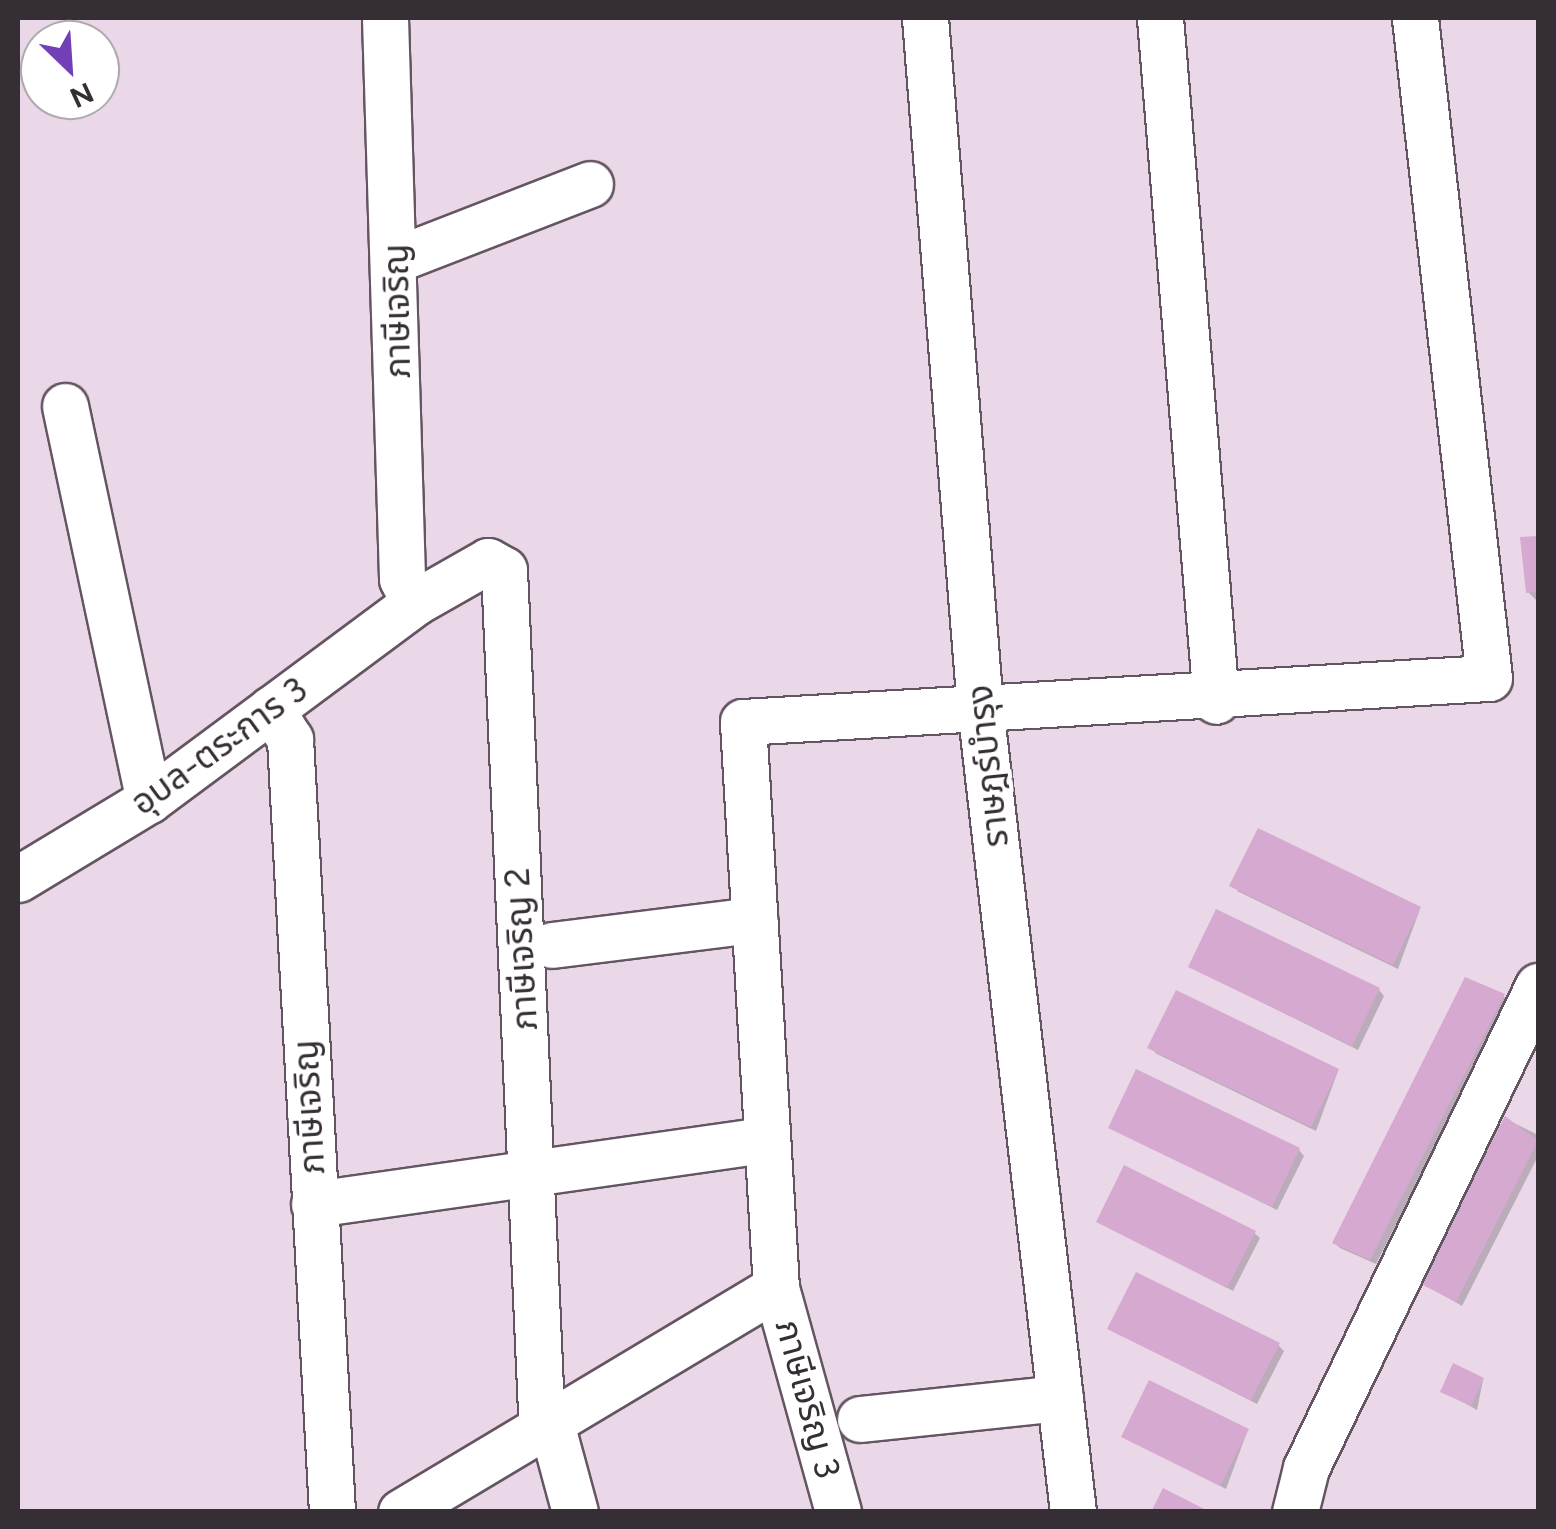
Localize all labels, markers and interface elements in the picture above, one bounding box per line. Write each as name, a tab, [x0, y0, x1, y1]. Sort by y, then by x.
north arrow	[20, 20, 120, 120]
text: N	[65, 75, 99, 115]
street label: ภาษีเจริญ	[375, 243, 419, 379]
street label: อุบล-ตระการ 3	[123, 668, 315, 824]
street label: ราษฎร์บำรุง	[959, 683, 1017, 849]
street label: ภาษีเจริญ 2	[496, 867, 546, 1031]
street label: ภาษีเจริญ	[285, 1039, 333, 1175]
street label: ภาษีเจริญ 3	[767, 1315, 849, 1483]

